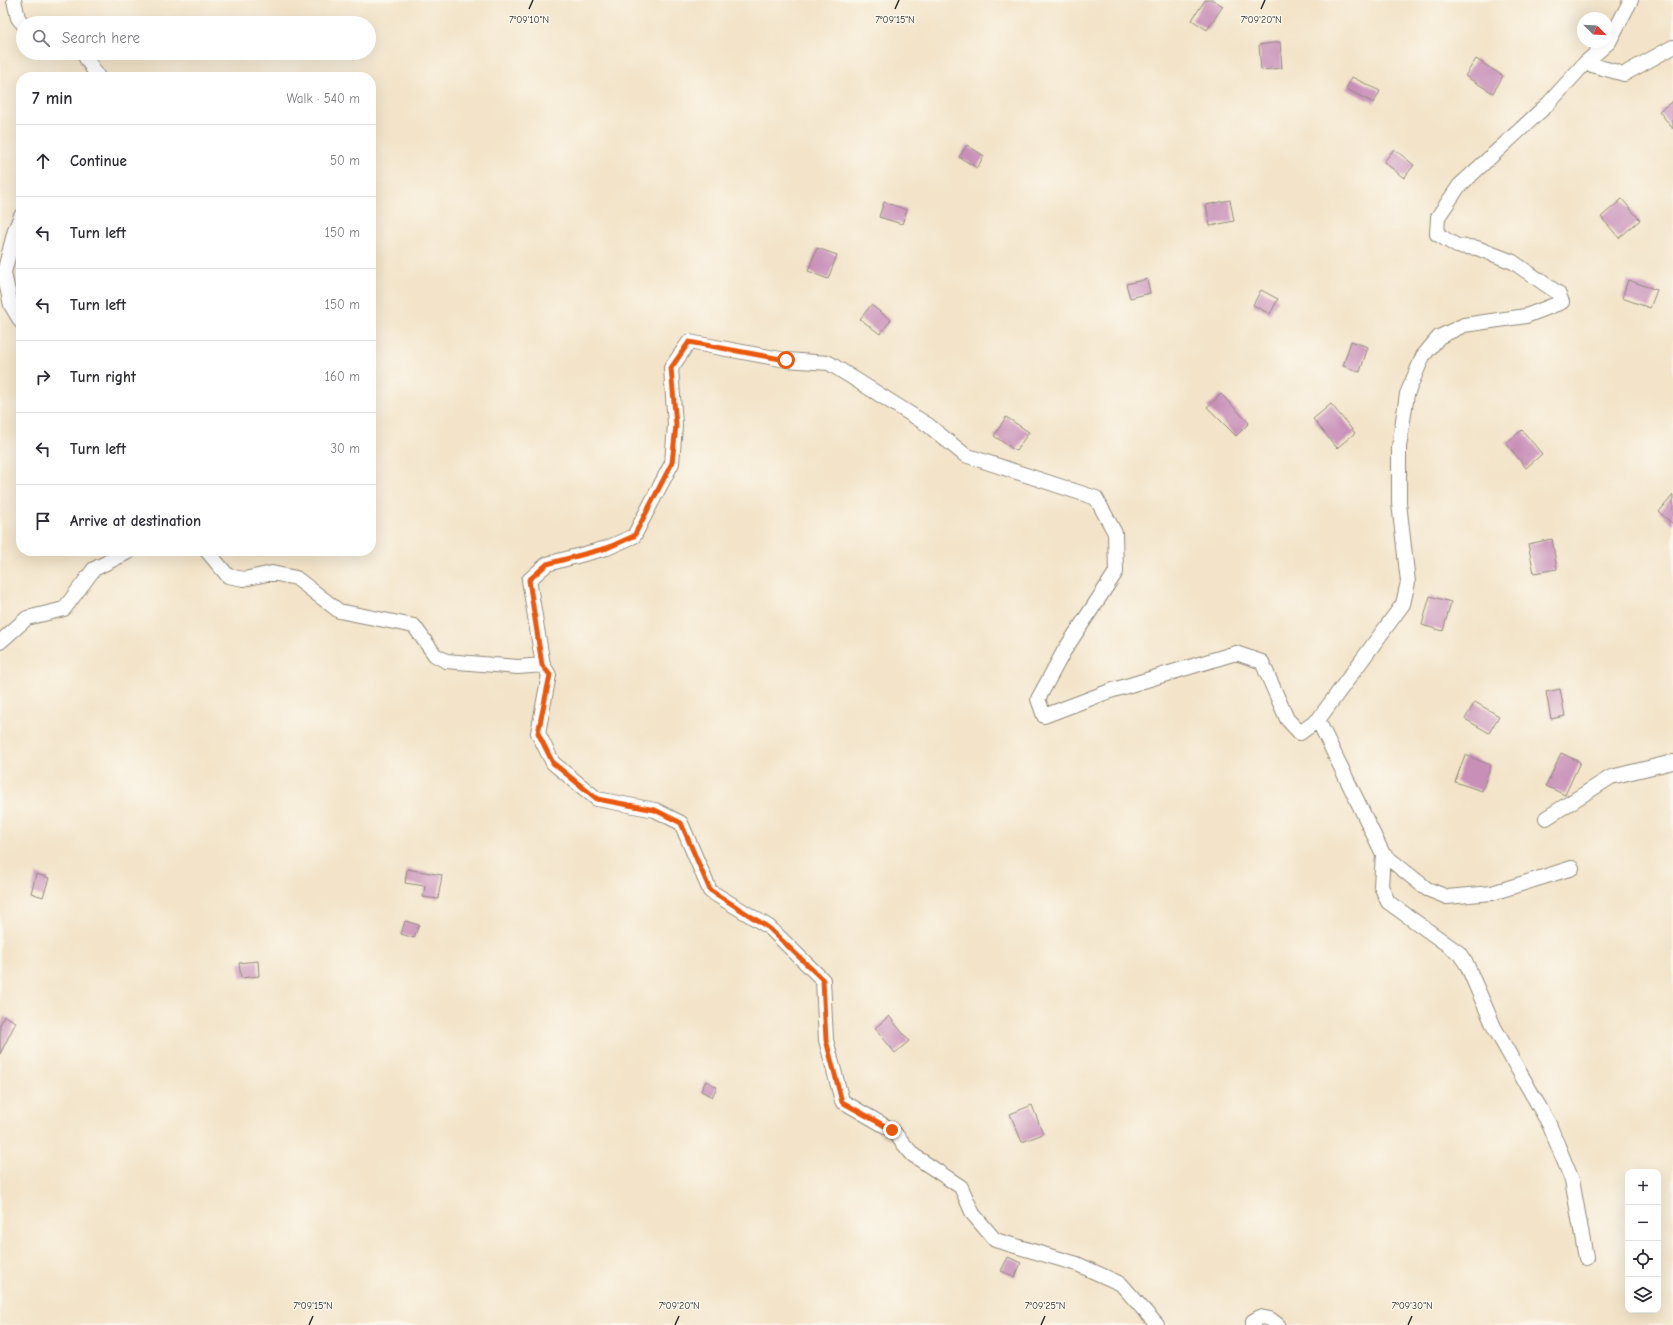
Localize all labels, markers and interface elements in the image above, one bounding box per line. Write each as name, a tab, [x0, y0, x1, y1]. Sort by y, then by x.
north arrow	[1577, 12, 1613, 48]
text: 7°09'10"N	[509, 14, 549, 26]
text: 7°09'15"N	[875, 14, 915, 26]
text: 7°09'20"N	[1240, 14, 1282, 26]
search box	[16, 16, 376, 60]
icon: search	[30, 27, 52, 49]
text: Search here	[62, 29, 140, 47]
text: 7 min	[32, 89, 73, 108]
text: Walk · 540 m	[286, 91, 360, 106]
icon: ahead	[32, 150, 54, 172]
text: Continue	[70, 152, 127, 170]
text: 50 m	[330, 153, 360, 168]
icon: left	[32, 222, 54, 244]
text: Turn left	[70, 224, 126, 242]
text: 150 m	[325, 225, 360, 240]
icon: left	[32, 294, 54, 316]
text: Turn left	[70, 296, 126, 314]
text: 150 m	[325, 297, 360, 312]
route start	[777, 351, 795, 369]
icon: right	[32, 366, 54, 388]
text: Turn right	[70, 368, 136, 386]
text: 160 m	[325, 369, 360, 384]
icon: left	[32, 438, 54, 460]
text: Turn left	[70, 440, 126, 458]
text: 30 m	[330, 441, 360, 456]
icon: arrive	[32, 510, 54, 532]
text: Arrive at destination	[70, 512, 201, 530]
route end	[883, 1121, 901, 1139]
map controls	[1625, 1169, 1661, 1313]
button: +	[1625, 1169, 1661, 1205]
button: −	[1625, 1205, 1661, 1241]
button: locate	[1625, 1241, 1661, 1277]
button: layers	[1625, 1277, 1661, 1313]
text: 7°09'15"N	[293, 1300, 333, 1312]
text: 7°09'20"N	[658, 1300, 700, 1312]
text: 7°09'25"N	[1025, 1300, 1065, 1312]
text: 7°09'30"N	[1391, 1300, 1433, 1312]

